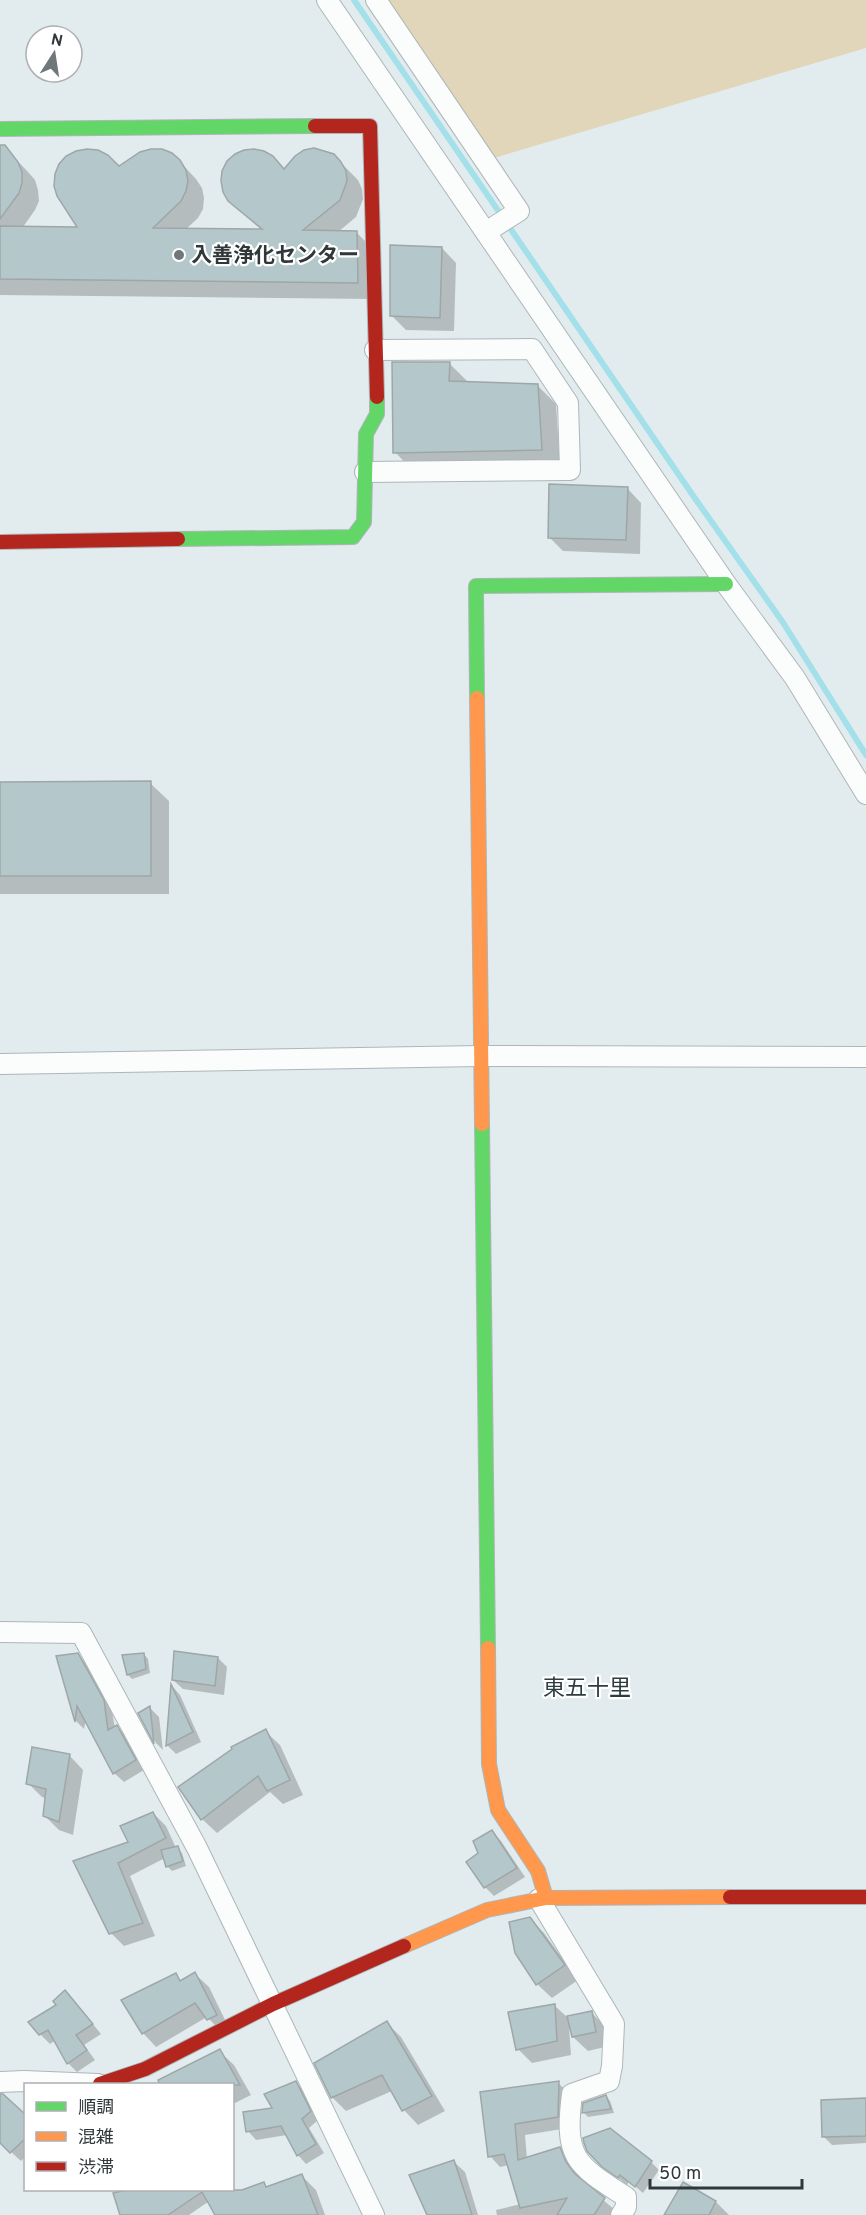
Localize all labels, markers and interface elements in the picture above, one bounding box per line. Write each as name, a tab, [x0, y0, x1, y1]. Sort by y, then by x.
north arrow	[24, 24, 84, 84]
text: N	[49, 30, 64, 52]
place label: 入善浄化センター	[191, 243, 359, 270]
marker: 入善浄化センター	[172, 248, 186, 262]
district label: 東五十里	[543, 1676, 631, 1703]
legend	[24, 2083, 234, 2191]
text: 順調	[78, 2097, 114, 2120]
text: 混雑	[78, 2127, 114, 2150]
scale bar	[650, 2152, 802, 2190]
text: 渋滞	[78, 2157, 114, 2180]
text: 50 m	[659, 2163, 701, 2186]

